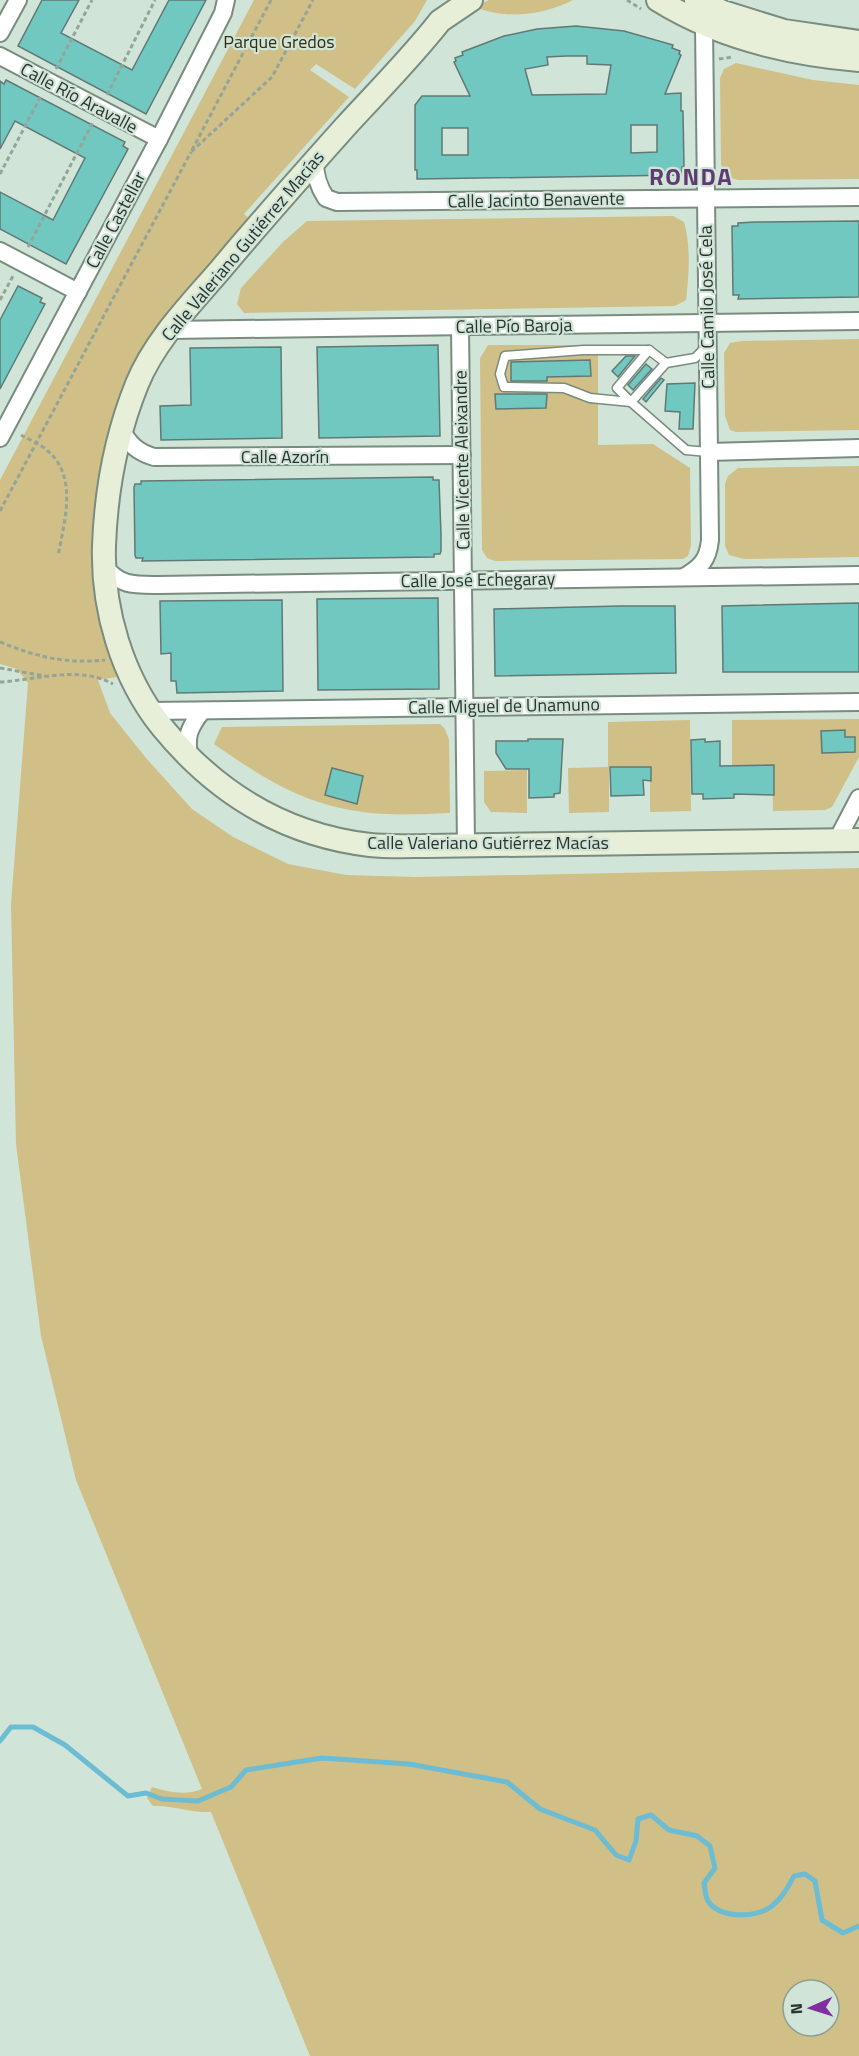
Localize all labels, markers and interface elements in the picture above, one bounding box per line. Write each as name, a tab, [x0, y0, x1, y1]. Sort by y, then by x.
park label: Parque Gredos	[223, 28, 335, 55]
street label: Calle Río Aravalle	[16, 55, 143, 140]
street label: Calle Valeriano Gutiérrez Macías	[155, 144, 331, 347]
district label: RONDA	[649, 158, 733, 194]
street label: Calle Castellar	[79, 166, 152, 273]
street label: Calle Jacinto Benavente	[447, 184, 625, 215]
street label: Calle Camilo José Cela	[692, 225, 721, 389]
street label: Calle Pío Baroja	[455, 311, 573, 340]
street label: Calle Vicente Aleixandre	[446, 370, 477, 550]
street label: Calle Azorín	[241, 443, 329, 470]
street label: Calle José Echegaray	[400, 565, 556, 594]
street label: Calle Miguel de Unamuno	[408, 690, 600, 721]
street label: Calle Valeriano Gutiérrez Macías	[367, 829, 609, 856]
north arrow	[781, 1978, 841, 2038]
text: N	[784, 2003, 808, 2015]

